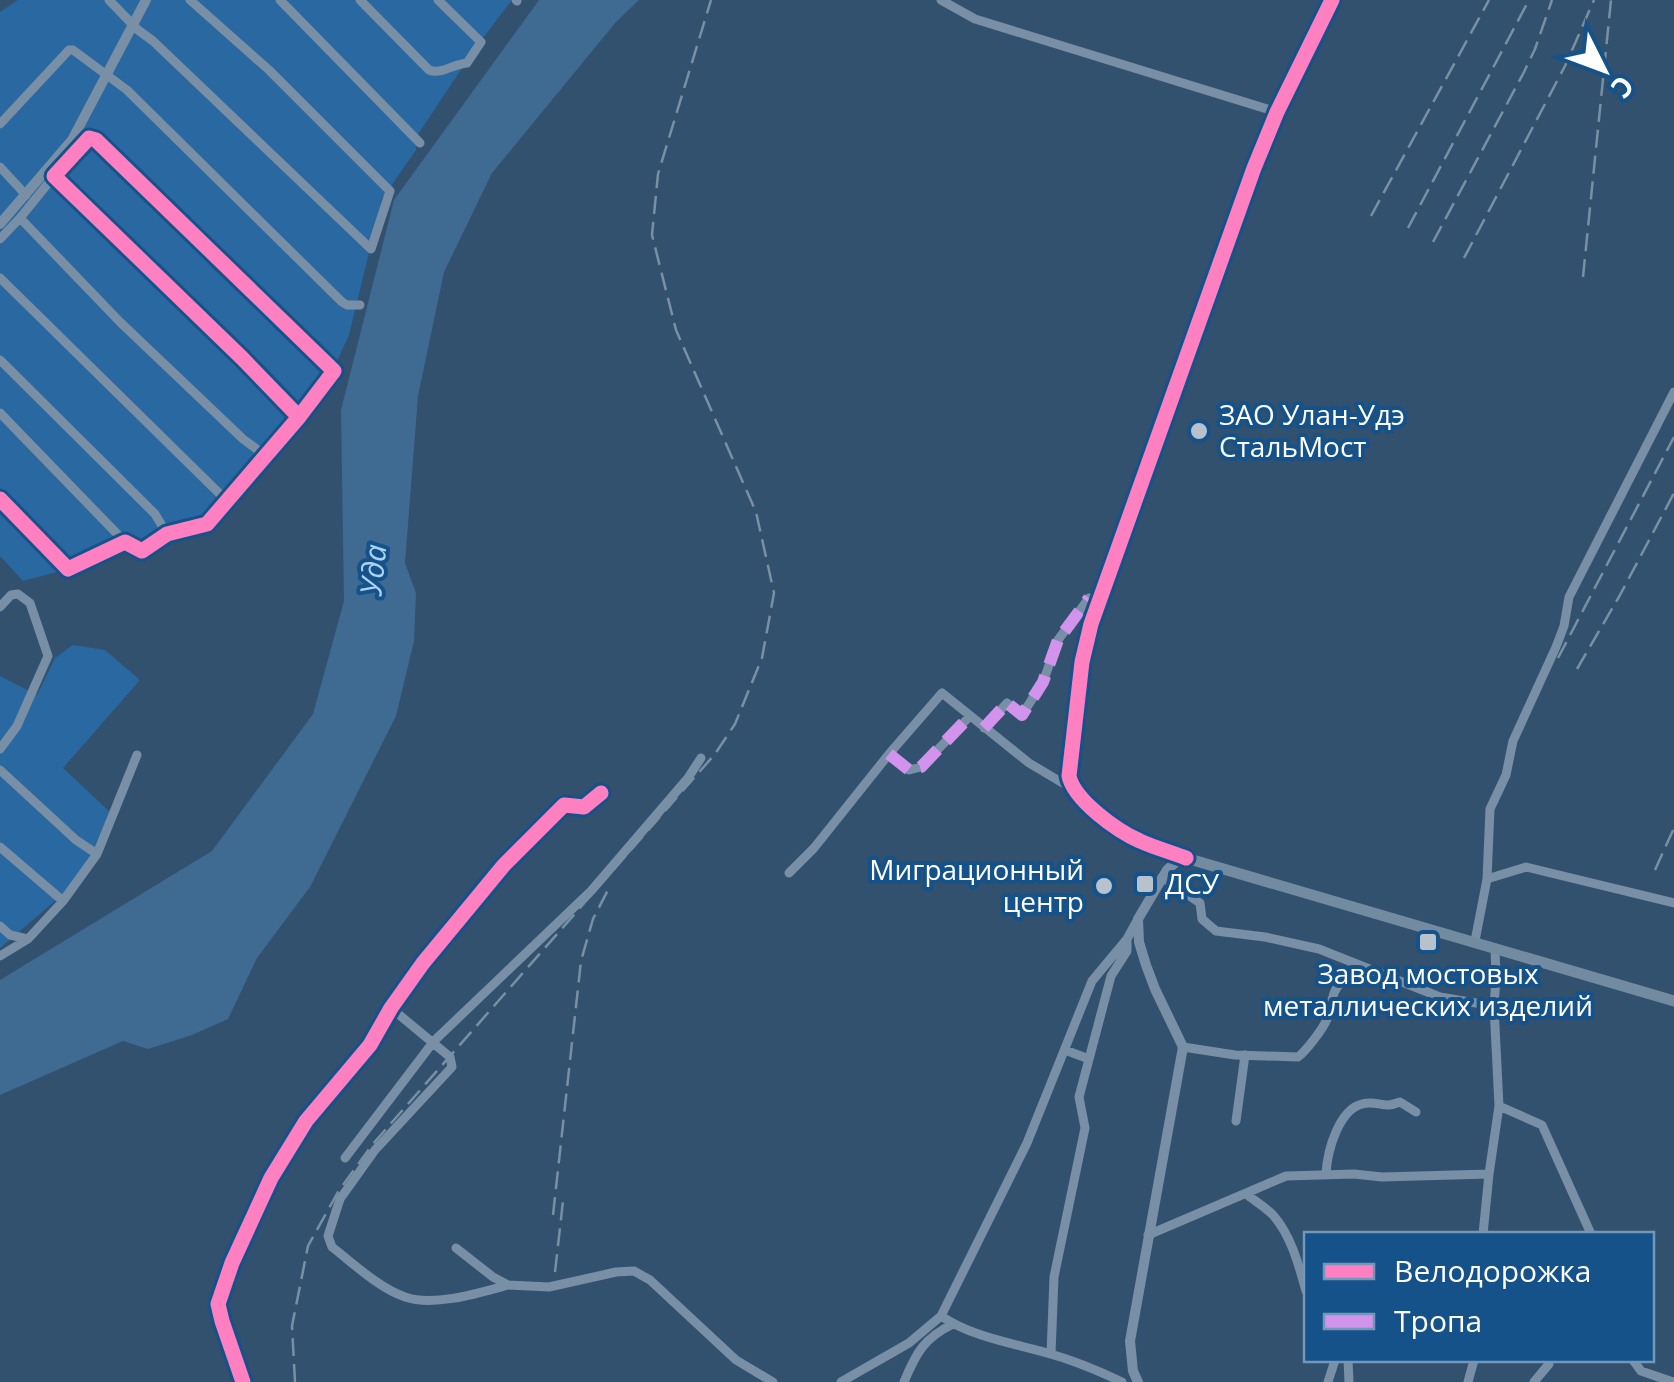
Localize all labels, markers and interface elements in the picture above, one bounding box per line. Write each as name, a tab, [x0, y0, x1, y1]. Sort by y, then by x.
north arrow	[1554, 20, 1654, 120]
text: С	[1603, 68, 1643, 107]
place label: ЗАО Улан-Удэ СтальМост	[1219, 395, 1405, 465]
marker: ЗАО Улан-Удэ СтальМост	[1188, 420, 1210, 442]
water label: Уда	[349, 542, 396, 598]
place label: Миграционный центр	[869, 850, 1084, 920]
place label: ДСУ	[1165, 864, 1220, 902]
marker: ДСУ	[1134, 873, 1156, 895]
marker: Миграционный центр	[1093, 875, 1115, 897]
marker: Завод мостовых металлических изделий	[1417, 931, 1439, 953]
place label: Завод мостовых металлических изделий	[1263, 954, 1593, 1024]
legend	[1304, 1232, 1654, 1362]
text: Велодорожка	[1394, 1250, 1591, 1291]
text: Тропа	[1394, 1300, 1482, 1341]

